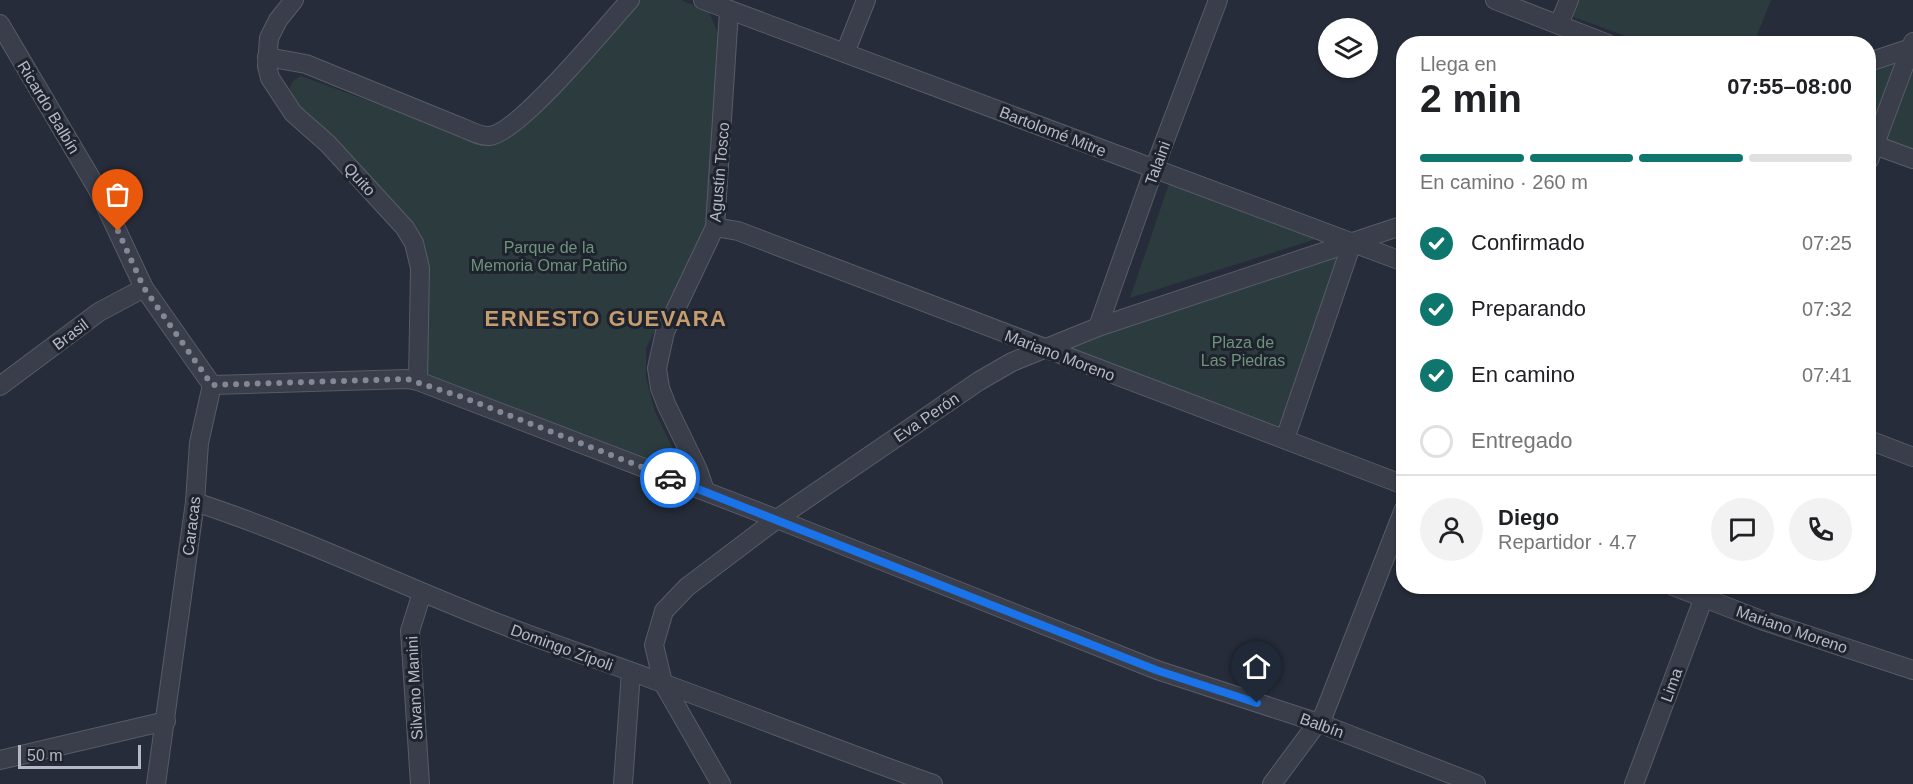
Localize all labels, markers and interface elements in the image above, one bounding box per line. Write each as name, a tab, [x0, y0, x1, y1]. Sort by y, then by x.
map controls	[1318, 18, 1378, 78]
button: layers	[1318, 18, 1378, 78]
text: Llega en	[1420, 53, 1497, 75]
street label: Ricardo Balbín	[14, 58, 83, 157]
text: 07:55–08:00	[1727, 74, 1852, 99]
text: 2 min	[1420, 77, 1522, 120]
street label: Bartolomé Mitre	[997, 103, 1109, 160]
street label: Agustín Tosco	[707, 121, 732, 223]
street label: Talaini	[1142, 139, 1173, 187]
street label: Quito	[341, 159, 379, 199]
pin	[92, 169, 143, 231]
text: En camino · 260 m	[1420, 171, 1588, 193]
icon: bag	[101, 178, 134, 211]
icon: check	[1420, 227, 1453, 260]
text: Confirmado	[1471, 230, 1585, 255]
text: 07:25	[1802, 232, 1852, 254]
park label: Parque de la Memoria Omar Patiño	[471, 239, 627, 274]
icon: check	[1420, 293, 1453, 326]
text: Preparando	[1471, 296, 1586, 321]
text: 07:32	[1802, 298, 1852, 320]
district label: ERNESTO GUEVARA	[485, 306, 727, 331]
street label: Brasil	[49, 316, 91, 353]
street label: Mariano Moreno	[1002, 327, 1117, 384]
park label: Plaza de Las Piedras	[1201, 334, 1285, 369]
icon: check	[1420, 359, 1453, 392]
text: En camino	[1471, 362, 1575, 387]
text: 07:41	[1802, 364, 1852, 386]
street label: Eva Perón	[891, 389, 962, 445]
text: Entregado	[1471, 428, 1573, 453]
courier	[640, 448, 700, 508]
icon: car	[654, 462, 687, 495]
street label: Caracas	[179, 495, 204, 557]
button: person	[1420, 498, 1483, 561]
button: chat	[1711, 498, 1774, 561]
button: phone	[1789, 498, 1852, 561]
text: Diego	[1498, 505, 1559, 530]
text: Repartidor · 4.7	[1498, 531, 1637, 553]
street label: Mariano Moreno	[1734, 602, 1850, 657]
street label: Domingo Zípoli	[508, 621, 615, 674]
street label: Silvano Manini	[403, 636, 426, 740]
pin	[1231, 641, 1282, 703]
icon: home	[1240, 650, 1273, 683]
street label: Lima	[1658, 666, 1685, 704]
street label: Balbín	[1298, 710, 1346, 741]
scale bar	[18, 742, 141, 770]
text: 50 m	[27, 747, 63, 764]

